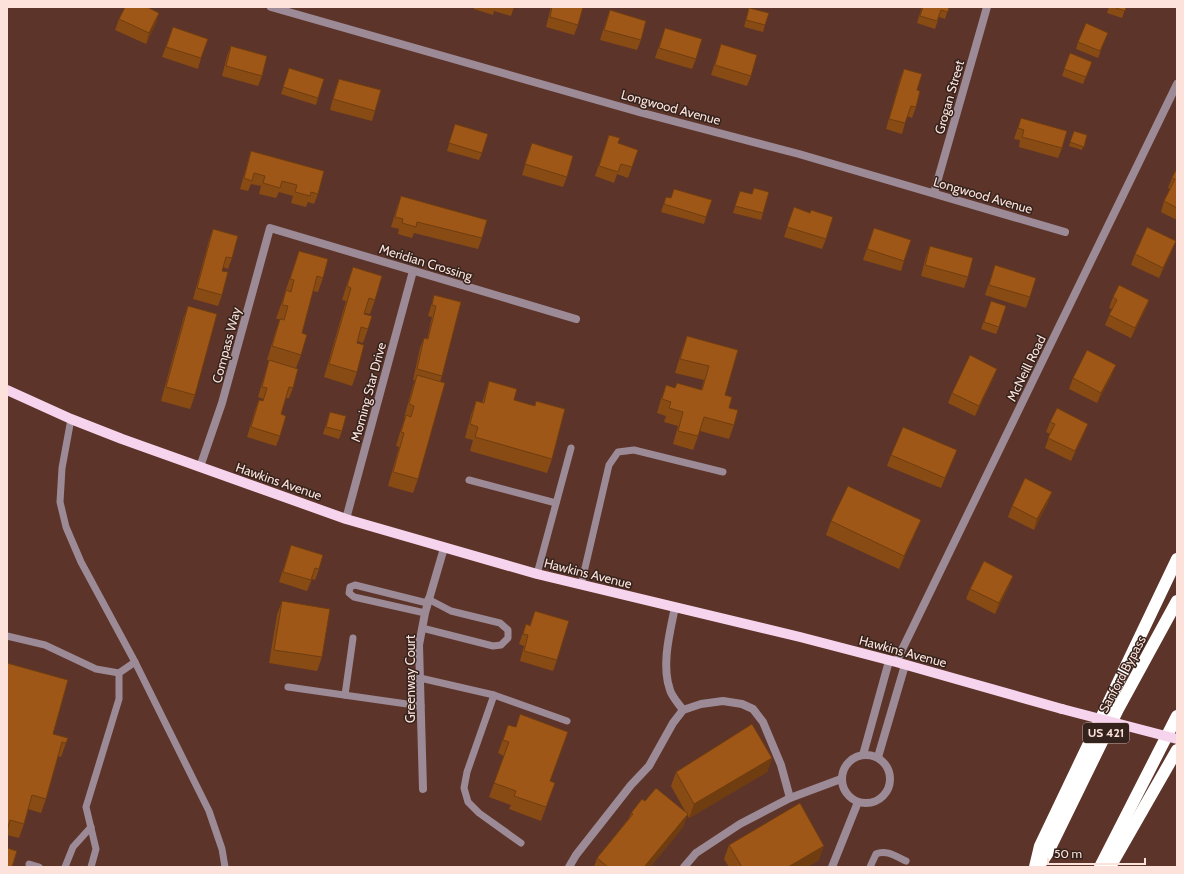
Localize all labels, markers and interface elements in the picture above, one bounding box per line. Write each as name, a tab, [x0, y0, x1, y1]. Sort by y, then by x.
street label: Grogan Street	[931, 58, 967, 136]
street label: Longwood Avenue	[620, 86, 723, 128]
street label: Longwood Avenue	[932, 173, 1035, 217]
street label: Meridian Crossing	[377, 240, 475, 284]
street label: Compass Way	[208, 305, 244, 385]
street label: McNeill Road	[1003, 332, 1049, 404]
street label: Morning Star Drive	[347, 340, 389, 444]
street label: Hawkins Avenue	[234, 459, 324, 503]
street label: Hawkins Avenue	[542, 554, 634, 592]
street label: Hawkins Avenue	[858, 632, 949, 670]
street label: Sanford Bypass	[1095, 632, 1149, 715]
street label: Greenway Court	[402, 634, 418, 723]
road number: US 421	[1083, 723, 1129, 743]
scale bar	[1048, 840, 1145, 866]
text: 50 m	[1054, 846, 1082, 861]

